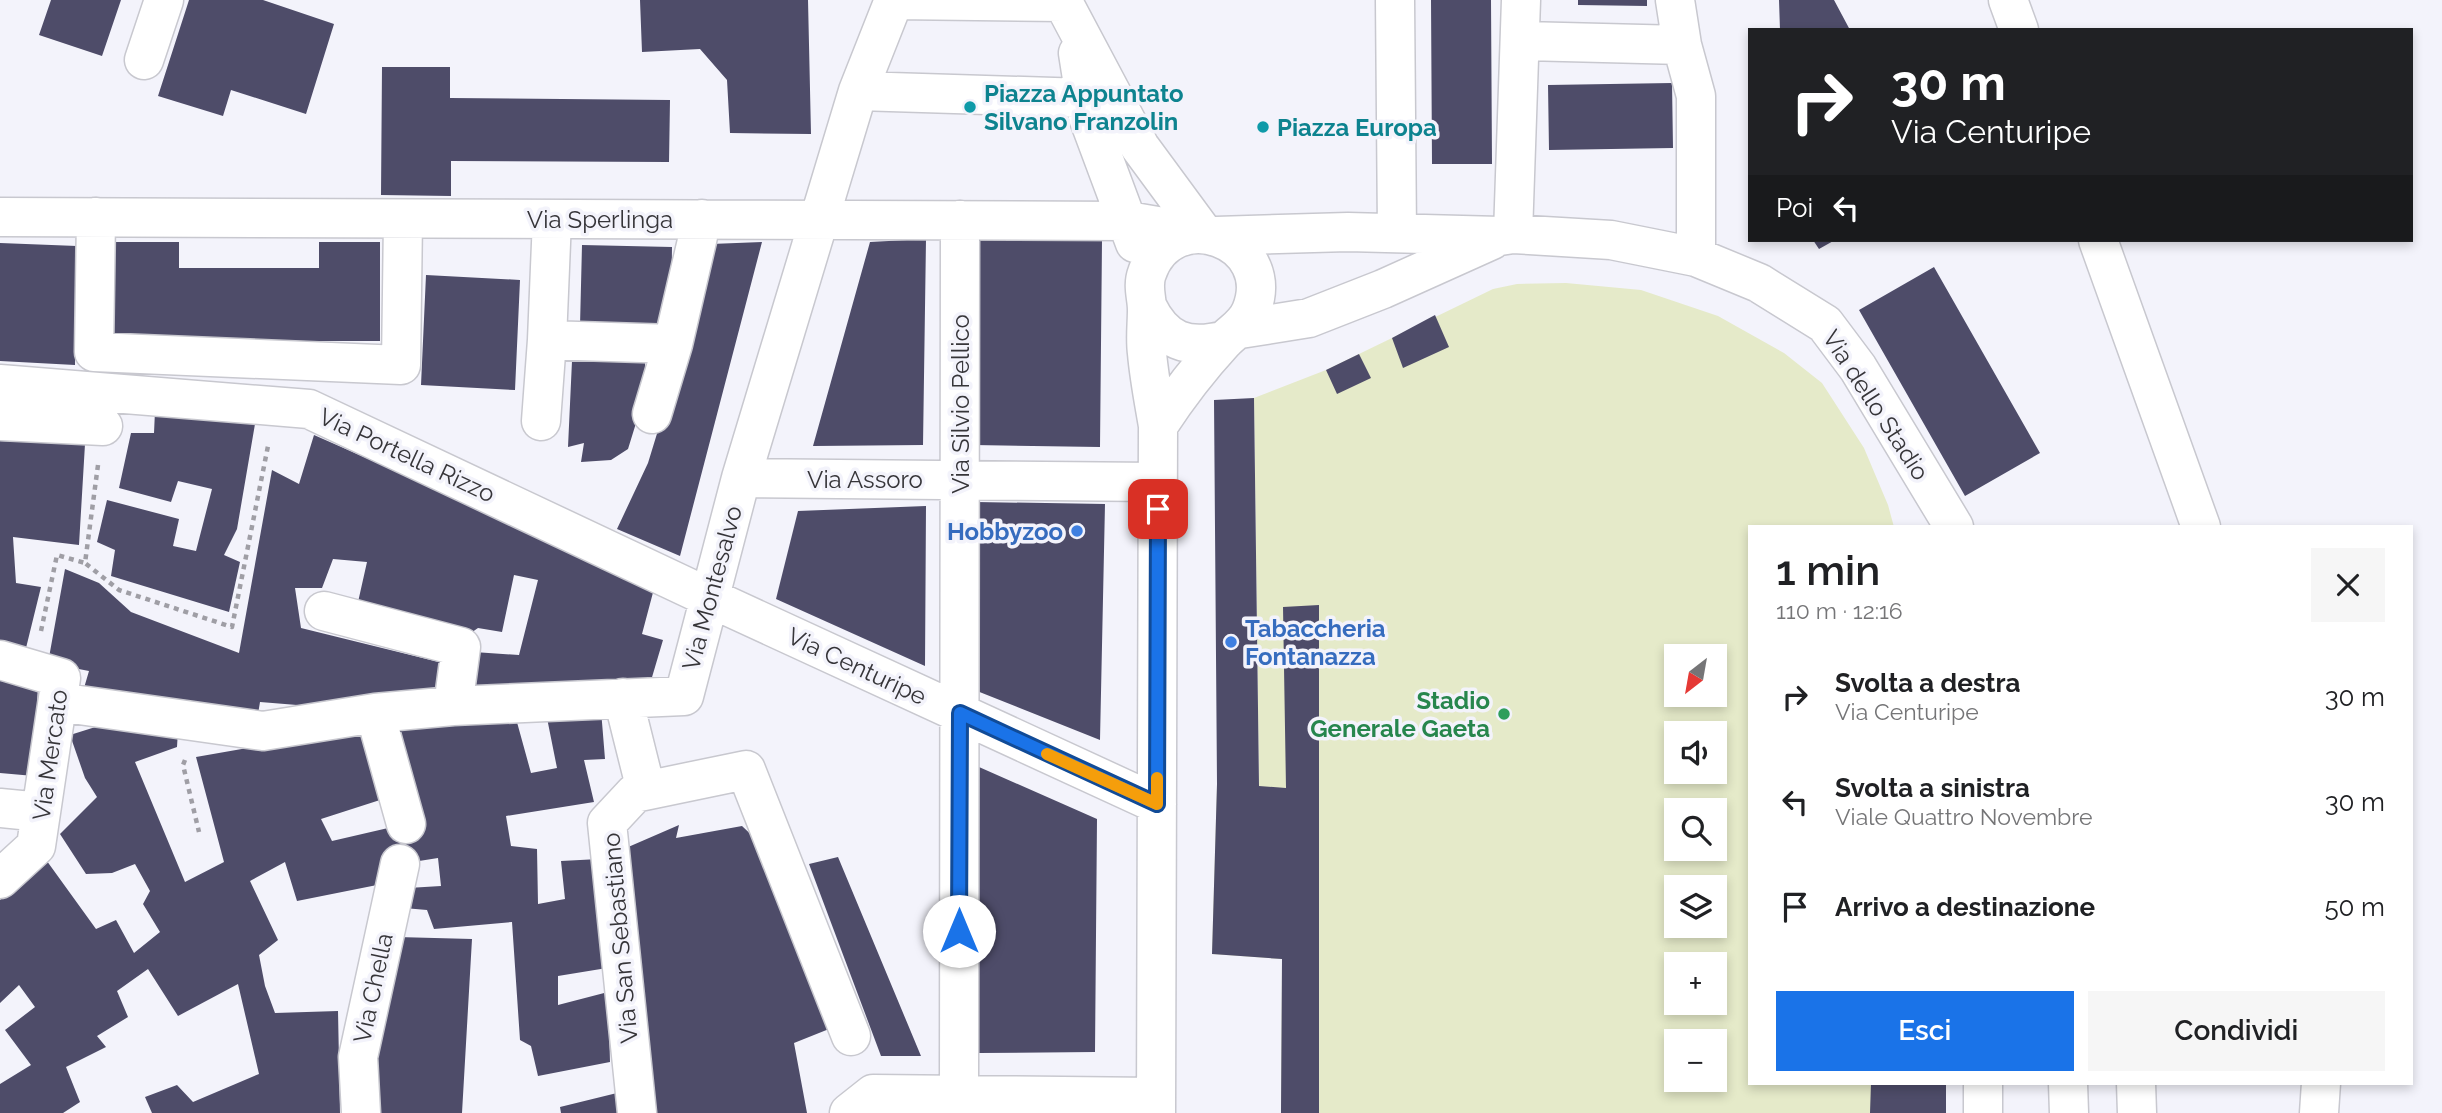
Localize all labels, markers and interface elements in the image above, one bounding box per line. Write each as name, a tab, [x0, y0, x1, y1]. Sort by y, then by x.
text: 30 m	[1891, 54, 2006, 111]
icon: right	[1776, 56, 1867, 147]
place label: Piazza Appuntato Silvano Franzolin	[984, 79, 1184, 136]
marker: Piazza Appuntato Silvano Franzolin	[962, 99, 978, 115]
place label: Piazza Europa	[1277, 113, 1437, 142]
text: Via Centuripe	[1891, 113, 2091, 150]
marker: Piazza Europa	[1255, 119, 1271, 135]
icon: left	[1827, 189, 1865, 227]
text: Poi	[1776, 193, 1813, 223]
street label: Via Sperlinga	[527, 205, 673, 234]
street label: Via Silvio Pellico	[946, 314, 975, 494]
street label: Via dello Stadio	[1817, 325, 1935, 485]
street label: Via Portella Rizzo	[314, 402, 500, 508]
street label: Via Assoro	[807, 465, 923, 494]
pin	[1128, 479, 1188, 539]
icon: arrive	[1139, 490, 1177, 528]
street label: Via Montesalvo	[676, 503, 748, 673]
place label: Hobbyzoo	[947, 517, 1063, 546]
marker: Hobbyzoo	[1069, 523, 1085, 539]
text: 1 min	[1776, 546, 1880, 595]
button: close	[2311, 548, 2385, 622]
text: 110 m · 12:16	[1776, 597, 1903, 624]
place label: Tabaccheria Fontanazza	[1245, 614, 1386, 671]
street label: Via Centuripe	[783, 621, 931, 711]
marker: Tabaccheria Fontanazza	[1223, 634, 1239, 650]
north arrow	[1664, 644, 1727, 707]
map controls	[1664, 644, 1727, 1092]
text: Svolta a destra	[1835, 668, 2021, 698]
icon: right	[1776, 678, 1814, 716]
text: 30 m	[2325, 682, 2385, 712]
place label: Stadio Generale Gaeta	[1310, 686, 1490, 743]
street label: Via Mercato	[26, 688, 74, 822]
text: Via Centuripe	[1835, 698, 1979, 725]
marker: Stadio Generale Gaeta	[1496, 706, 1512, 722]
button: sound	[1664, 721, 1727, 784]
text: Svolta a sinistra	[1835, 773, 2030, 803]
icon: left	[1776, 783, 1814, 821]
text: 30 m	[2325, 787, 2385, 817]
button: search	[1664, 798, 1727, 861]
text: Viale Quattro Novembre	[1835, 803, 2093, 830]
street label: Via San Sebastiano	[596, 832, 644, 1044]
button: layers	[1664, 875, 1727, 938]
icon: arrive	[1776, 888, 1814, 926]
text: Arrivo a destinazione	[1835, 892, 2095, 922]
text: 50 m	[2324, 892, 2385, 922]
position arrow	[922, 894, 996, 968]
street label: Via Chella	[347, 930, 399, 1046]
button: +	[1664, 952, 1727, 1015]
button: Esci	[1776, 991, 2074, 1071]
button: Condividi	[2088, 991, 2385, 1071]
button: −	[1664, 1029, 1727, 1092]

